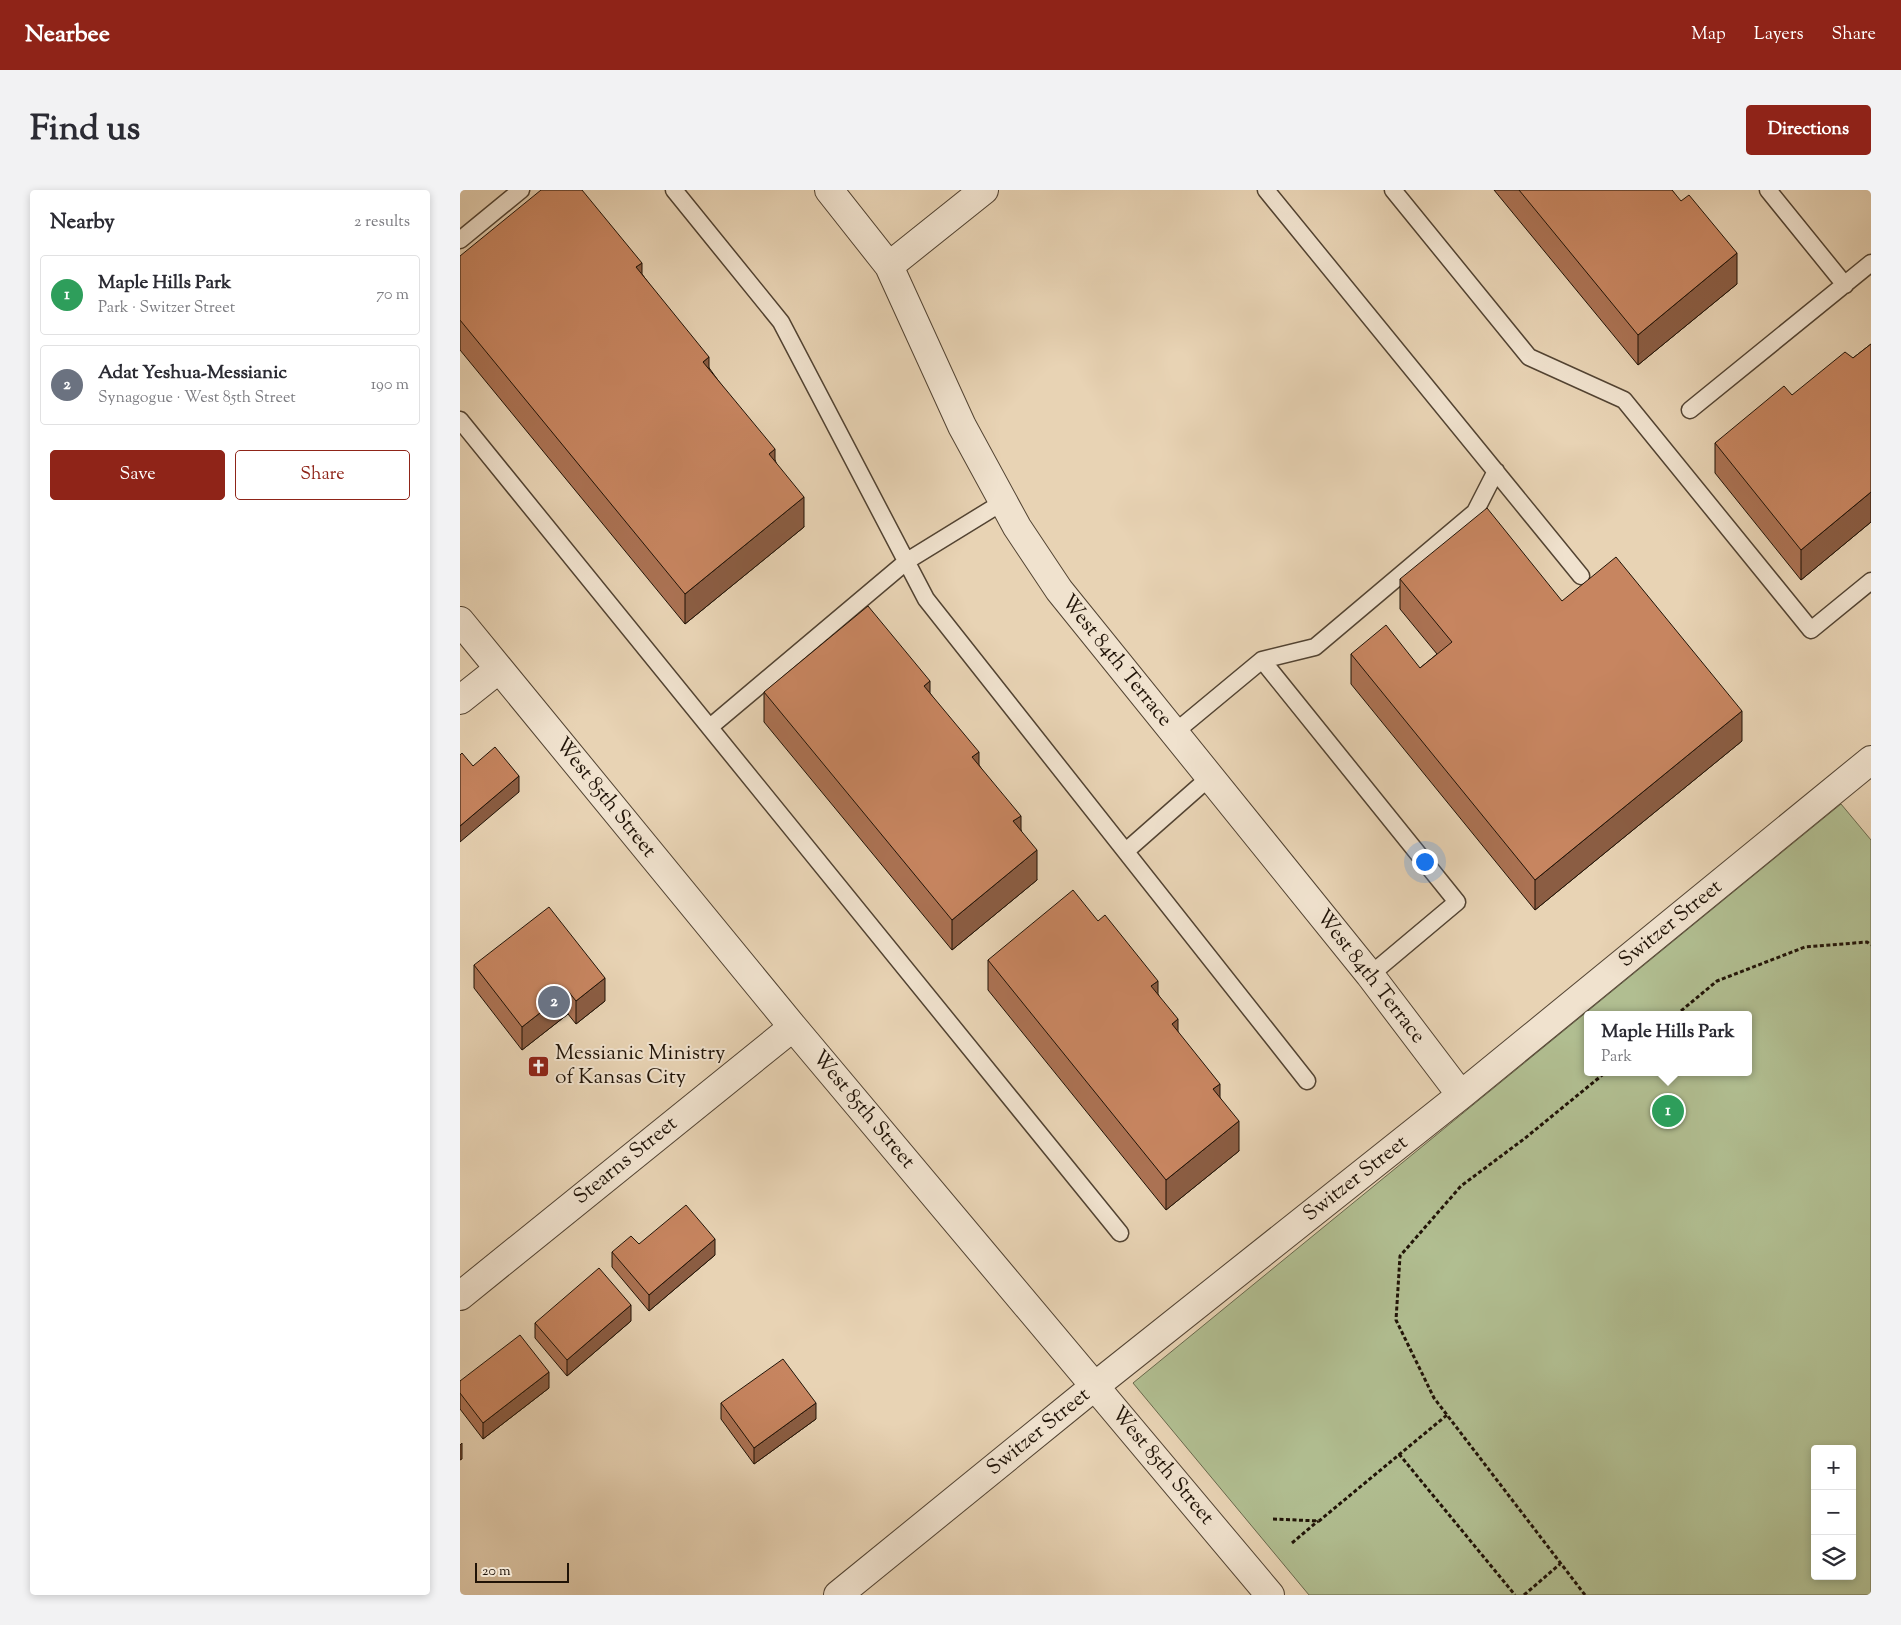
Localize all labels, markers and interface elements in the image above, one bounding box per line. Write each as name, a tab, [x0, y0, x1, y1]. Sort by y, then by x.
text: Nearbee	[25, 18, 110, 52]
text: Map	[1691, 22, 1726, 48]
text: Layers	[1754, 22, 1804, 48]
text: Share	[1832, 22, 1876, 48]
text: Find us	[30, 105, 140, 156]
button: Directions	[1746, 105, 1871, 155]
text: Nearby	[50, 208, 115, 238]
text: 2 results	[354, 211, 410, 234]
text: Maple Hills Park	[98, 270, 231, 297]
text: 1	[64, 284, 70, 307]
text: 70 m	[376, 284, 409, 307]
text: Park · Switzer Street	[98, 297, 235, 320]
text: Adat Yeshua-Messianic	[98, 360, 287, 387]
text: 2	[63, 374, 71, 397]
text: 190 m	[371, 374, 409, 397]
text: Synagogue · West 85th Street	[98, 387, 296, 410]
button: Save	[50, 450, 225, 500]
button: Share	[235, 450, 410, 500]
street label: West 84th Terrace	[1053, 588, 1179, 734]
street label: West 85th Street	[547, 731, 663, 865]
your location	[1412, 849, 1438, 875]
street label: Switzer Street	[1613, 873, 1729, 975]
street label: West 84th Terrace	[1308, 904, 1432, 1050]
pin: 2	[538, 983, 570, 1021]
popup	[1584, 1011, 1752, 1076]
text: Maple Hills Park	[1601, 1019, 1735, 1046]
place label: Messianic Ministry of Kansas City	[555, 1039, 726, 1093]
street label: West 85th Street	[804, 1044, 922, 1176]
text: Park	[1601, 1046, 1632, 1069]
church icon: Messianic Ministry of Kansas City	[527, 1054, 551, 1078]
pin: 1	[1652, 1092, 1684, 1130]
street label: Stearns Street	[568, 1110, 684, 1212]
street label: Switzer Street	[1297, 1129, 1415, 1229]
street label: Switzer Street	[981, 1381, 1097, 1483]
street label: West 85th Street	[1103, 1400, 1221, 1532]
map controls	[1811, 1445, 1856, 1580]
button: +	[1811, 1445, 1856, 1490]
button: −	[1811, 1490, 1856, 1535]
button: layers	[1811, 1535, 1856, 1580]
scale bar	[475, 1560, 569, 1583]
text: 20 m	[482, 1562, 511, 1582]

